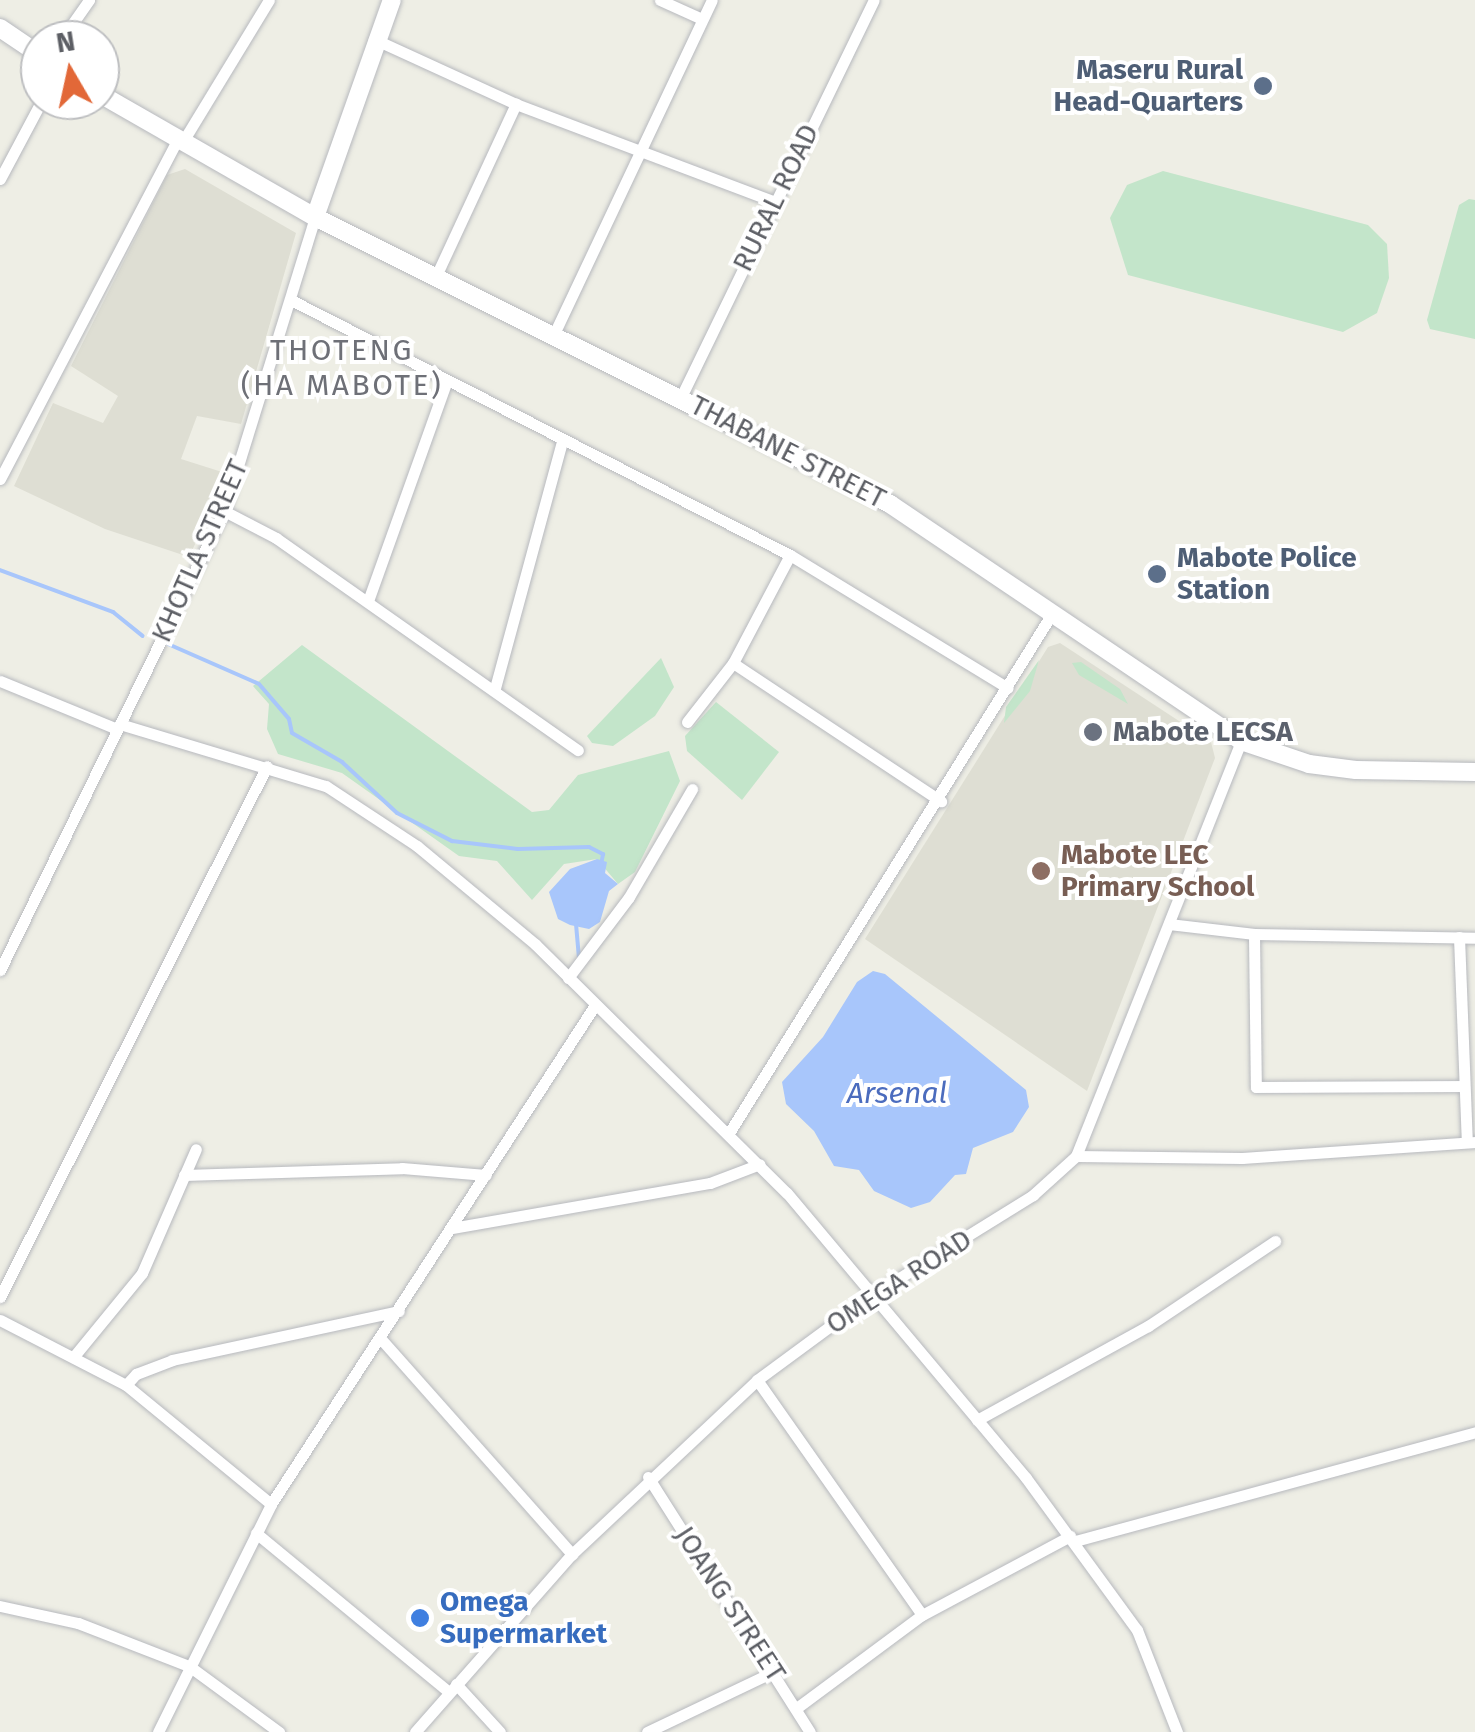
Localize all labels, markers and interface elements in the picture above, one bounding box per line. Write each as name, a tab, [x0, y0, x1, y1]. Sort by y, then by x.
north arrow	[20, 20, 120, 120]
text: N	[54, 24, 77, 60]
place label: Maseru Rural Head-Quarters	[1054, 53, 1243, 119]
marker: Maseru Rural Head-Quarters	[1252, 75, 1274, 97]
street label: RURAL ROAD	[726, 119, 826, 277]
district label: THOTENG (HA MABOTE)	[241, 332, 443, 402]
street label: THABANE STREET	[685, 388, 891, 516]
street label: KHOTLA STREET	[145, 454, 255, 648]
place label: Mabote Police Station	[1177, 541, 1357, 607]
marker: Mabote Police Station	[1146, 563, 1168, 585]
place label: Mabote LECSA	[1113, 715, 1293, 749]
marker: Mabote LECSA	[1082, 721, 1104, 743]
place label: Mabote LEC Primary School	[1061, 838, 1254, 904]
marker: Mabote LEC Primary School	[1030, 860, 1052, 882]
water label: Arsenal	[847, 1075, 947, 1111]
street label: OMEGA ROAD	[820, 1223, 978, 1341]
street label: JOANG STREET	[667, 1520, 793, 1688]
place label: Omega Supermarket	[440, 1585, 607, 1651]
marker: Omega Supermarket	[409, 1607, 431, 1629]

